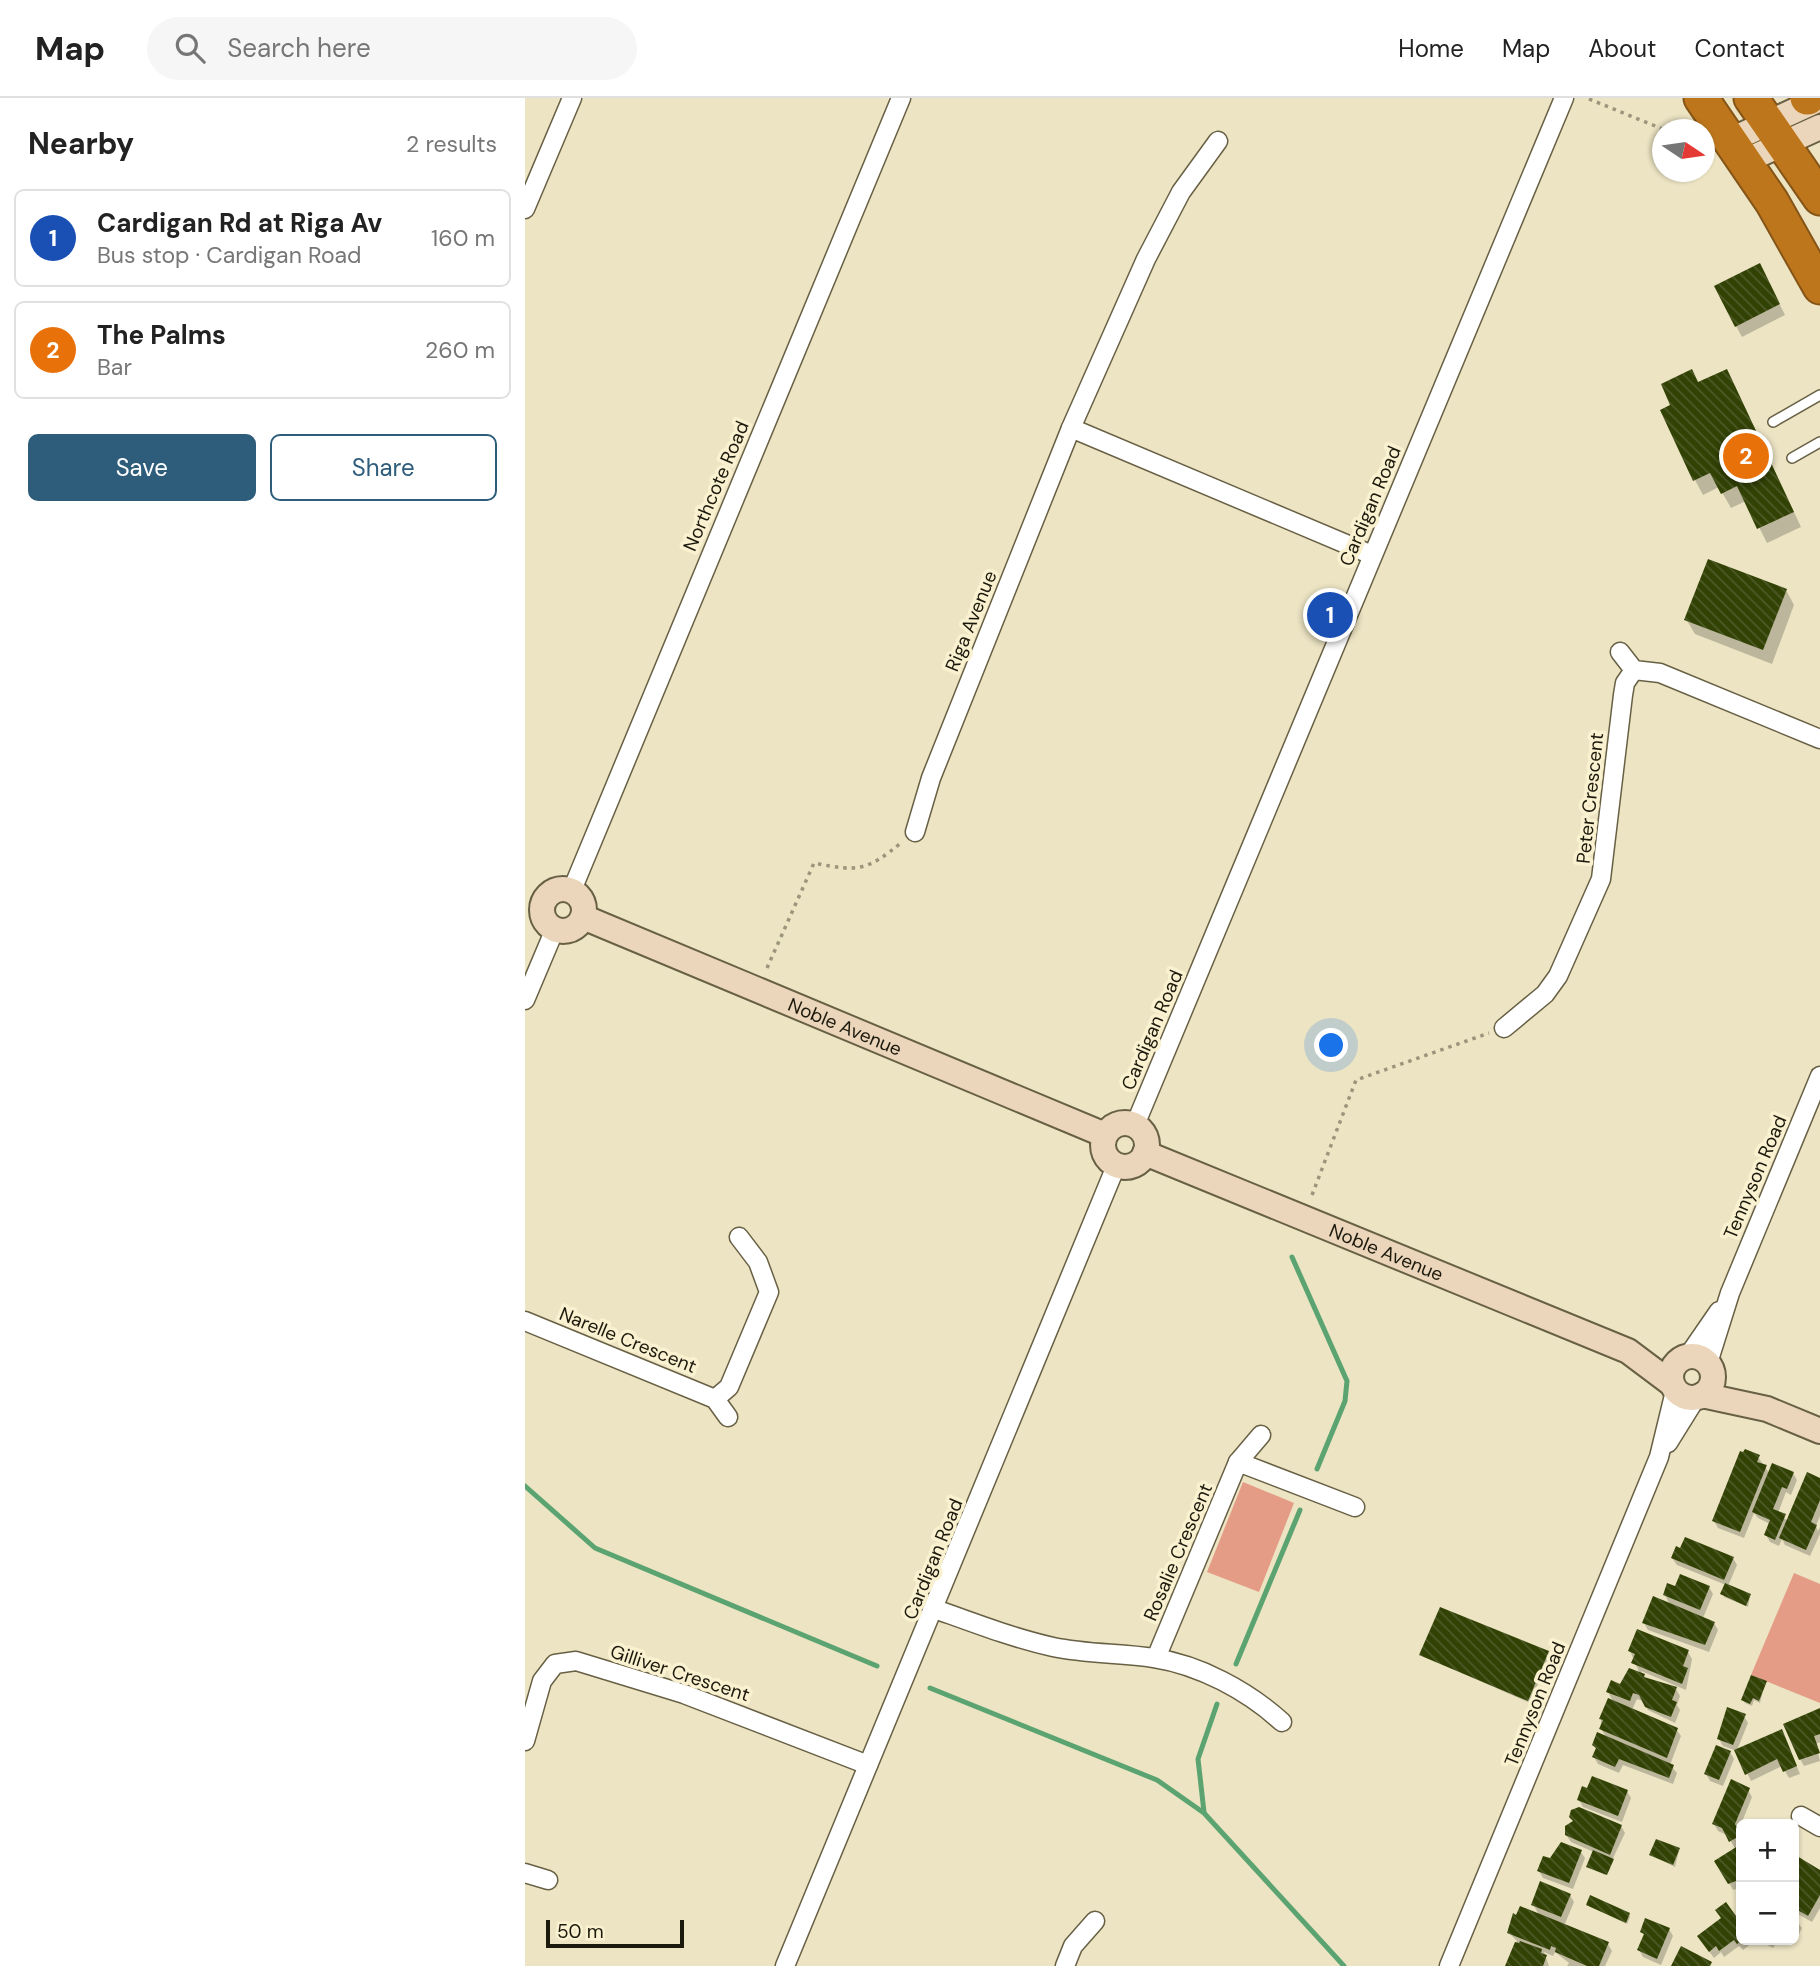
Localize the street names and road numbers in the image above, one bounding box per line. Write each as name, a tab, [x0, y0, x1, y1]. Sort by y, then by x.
street label: Northcote Road	[677, 417, 755, 555]
street label: Cardigan Road	[1333, 442, 1407, 570]
street label: Riga Avenue	[939, 567, 1003, 675]
street label: Peter Crescent	[1571, 731, 1609, 865]
street label: Cardigan Road	[1115, 966, 1189, 1094]
street label: Noble Avenue	[784, 992, 906, 1061]
street label: Tennyson Road	[1718, 1111, 1792, 1243]
street label: Noble Avenue	[1326, 1217, 1447, 1287]
street label: Narelle Crescent	[556, 1301, 700, 1379]
street label: Rosalie Crescent	[1138, 1479, 1218, 1625]
street label: Cardigan Road	[897, 1495, 969, 1623]
street label: Tennyson Road	[1499, 1638, 1571, 1770]
street label: Gilliver Crescent	[607, 1639, 753, 1707]

